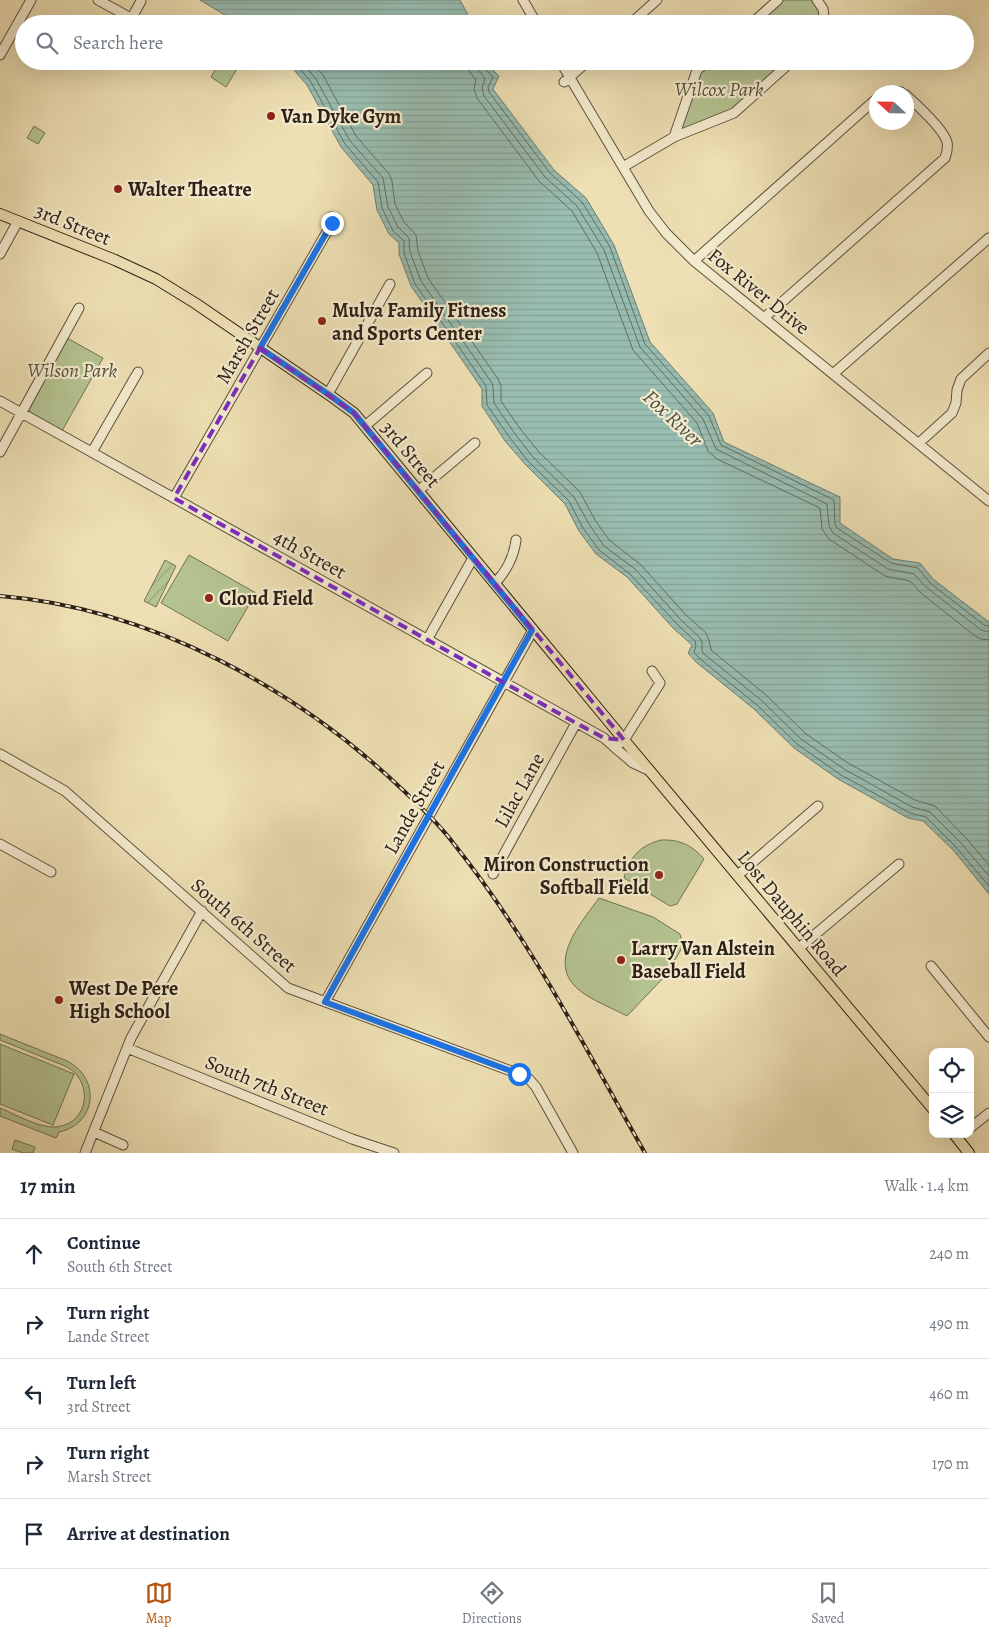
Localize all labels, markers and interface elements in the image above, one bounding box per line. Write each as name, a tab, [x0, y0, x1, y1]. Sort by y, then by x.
search box	[15, 15, 974, 70]
icon: search	[33, 29, 61, 57]
text: Search here	[73, 30, 163, 56]
park label: Wilcox Park	[674, 76, 764, 103]
north arrow	[869, 85, 914, 130]
place label: Van Dyke Gym	[280, 103, 402, 130]
marker: Van Dyke Gym	[265, 110, 277, 122]
place label: Walter Theatre	[127, 176, 252, 203]
marker: Walter Theatre	[112, 183, 124, 195]
street label: 3rd Street	[31, 197, 115, 252]
route end	[321, 212, 344, 235]
street label: Fox River Drive	[702, 242, 815, 341]
street label: Marsh Street	[209, 283, 286, 389]
place label: Mulva Family Fitness and Sports Center	[332, 297, 506, 347]
marker: Mulva Family Fitness and Sports Center	[316, 315, 328, 327]
park label: Wilson Park	[27, 357, 117, 384]
water label: Fox River	[637, 383, 709, 453]
street label: 3rd Street	[375, 415, 447, 494]
street label: 4th Street	[268, 523, 351, 586]
place label: Cloud Field	[219, 585, 314, 612]
marker: Cloud Field	[203, 592, 215, 604]
street label: Lilac Lane	[488, 748, 551, 833]
street label: Lande Street	[378, 755, 451, 859]
street label: Lost Dauphin Road	[731, 845, 852, 982]
place label: Miron Construction Softball Field	[483, 851, 649, 901]
marker: Miron Construction Softball Field	[653, 869, 665, 881]
street label: South 6th Street	[185, 872, 303, 979]
place label: Larry Van Alstein Baseball Field	[631, 935, 775, 985]
marker: Larry Van Alstein Baseball Field	[615, 954, 627, 966]
place label: West De Pere High School	[68, 975, 178, 1025]
marker: West De Pere High School	[53, 994, 65, 1006]
street label: South 7th Street	[201, 1048, 333, 1123]
map controls	[929, 1048, 974, 1138]
button: locate	[929, 1048, 974, 1093]
route start	[508, 1063, 531, 1086]
button: layers	[929, 1093, 974, 1138]
text: 17 min	[20, 1172, 76, 1200]
text: Walk · 1.4 km	[885, 1175, 969, 1197]
text: Continue	[67, 1230, 141, 1256]
icon: ahead	[20, 1240, 48, 1268]
text: 240 m	[929, 1243, 969, 1265]
text: South 6th Street	[67, 1256, 173, 1278]
text: Turn right	[67, 1300, 149, 1326]
icon: right	[20, 1310, 48, 1338]
text: 490 m	[929, 1313, 969, 1335]
text: Lande Street	[67, 1326, 150, 1348]
text: Turn left	[67, 1370, 136, 1396]
icon: left	[20, 1380, 48, 1408]
text: 460 m	[929, 1383, 969, 1405]
text: 3rd Street	[67, 1396, 131, 1418]
text: Turn right	[67, 1440, 149, 1466]
icon: right	[20, 1450, 48, 1478]
text: 170 m	[932, 1453, 969, 1475]
text: Marsh Street	[67, 1466, 151, 1488]
icon: arrive	[20, 1520, 48, 1548]
text: Arrive at destination	[67, 1521, 230, 1547]
tab: Map	[145, 1579, 173, 1628]
tab: Directions	[462, 1579, 522, 1628]
tab: Saved	[811, 1579, 844, 1628]

